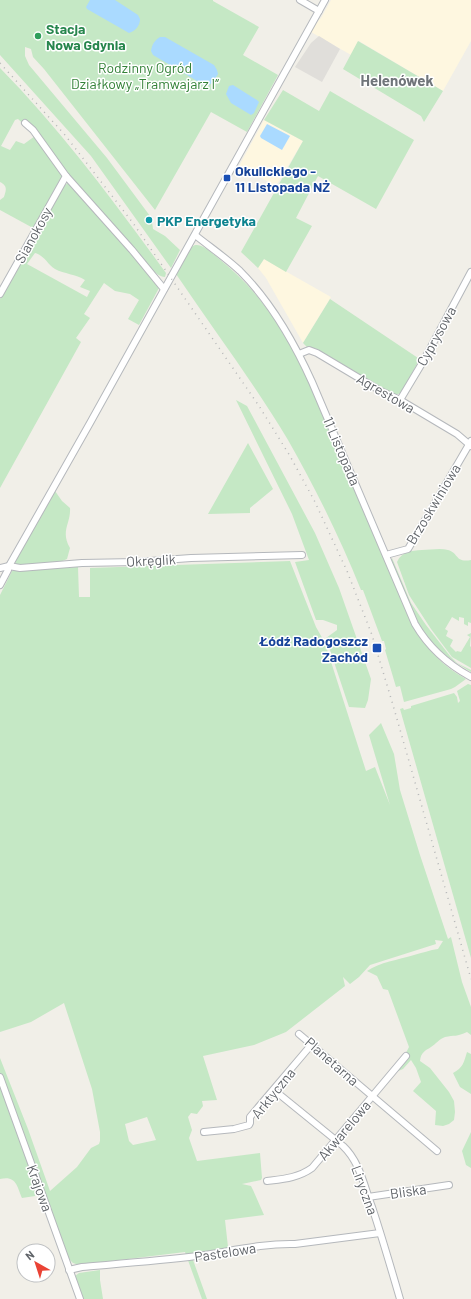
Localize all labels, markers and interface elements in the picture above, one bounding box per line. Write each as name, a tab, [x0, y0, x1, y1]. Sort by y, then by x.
place label: Stacja Nowa Gdynia	[46, 20, 126, 53]
marker: Stacja Nowa Gdynia	[33, 31, 43, 41]
park label: Rodzinny Ogród Działkowy „Tramwajarz I”	[71, 59, 219, 92]
district label: Helenówek	[361, 71, 433, 89]
place label: Okulickiego - 11 Listopada NŻ	[235, 162, 330, 195]
marker: Okulickiego - 11 Listopada NŻ	[222, 173, 232, 183]
street label: Sianokosy	[11, 204, 56, 266]
place label: PKP Energetyka	[157, 212, 256, 229]
marker: PKP Energetyka	[144, 215, 154, 225]
street label: Cyprysowa	[413, 303, 459, 369]
street label: Agrestowa	[354, 370, 418, 416]
street label: 11 Listopada	[320, 414, 364, 488]
street label: Brzoskwiniowa	[402, 461, 464, 547]
street label: Okręglik	[126, 550, 176, 570]
place label: Łódź Radogoszcz Zachód	[258, 632, 369, 665]
marker: Łódź Radogoszcz Zachód	[371, 642, 383, 654]
street label: Planetarna	[302, 1033, 362, 1089]
street label: Arktyczna	[247, 1064, 299, 1122]
street label: Akwarelowa	[314, 1097, 374, 1163]
street label: Krajowa	[24, 1162, 56, 1214]
street label: Liryczna	[348, 1163, 382, 1217]
street label: Bliska	[389, 1180, 427, 1202]
street label: Pastelowa	[193, 1239, 257, 1265]
north arrow	[16, 1243, 56, 1283]
text: N	[22, 1247, 36, 1262]

